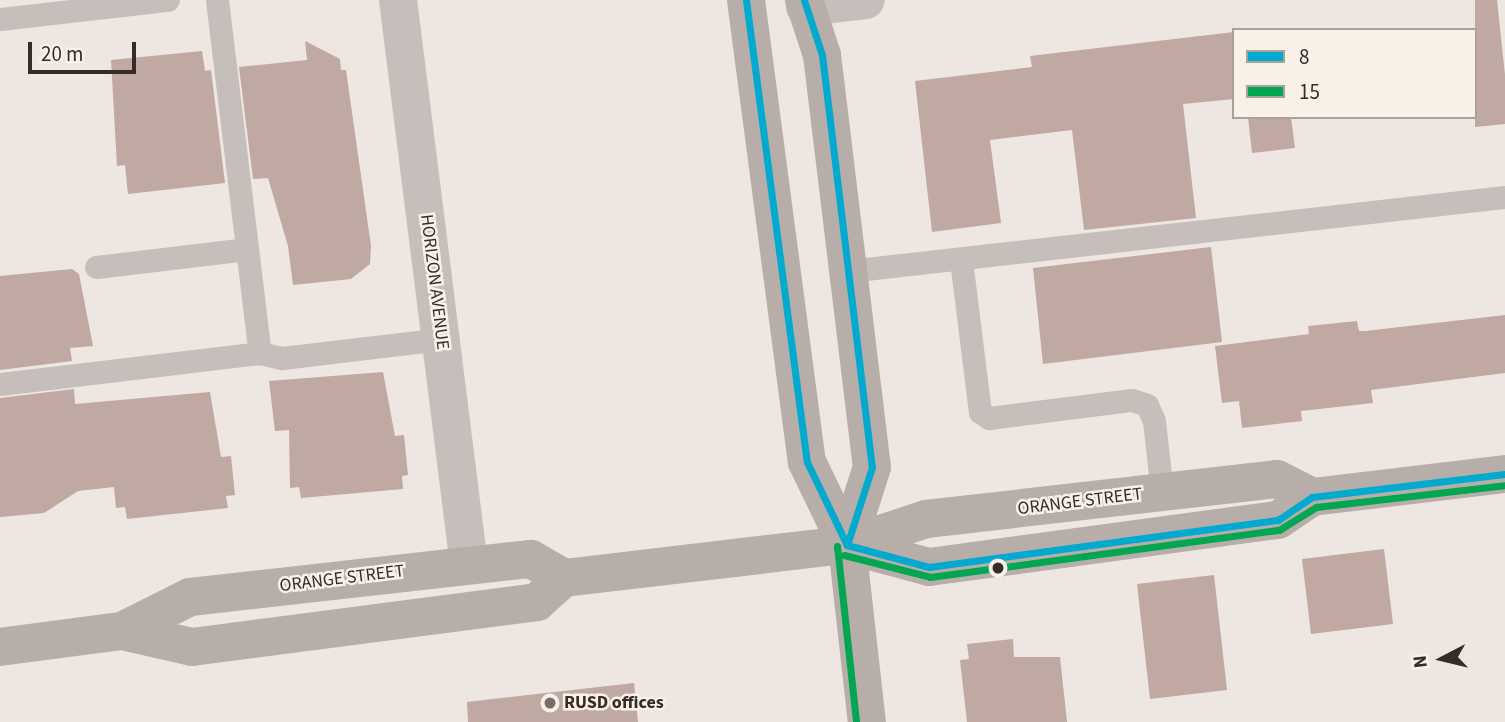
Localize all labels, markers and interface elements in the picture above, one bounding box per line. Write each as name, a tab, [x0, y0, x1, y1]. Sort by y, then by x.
scale bar	[32, 28, 140, 72]
legend	[1232, 28, 1477, 119]
text: 20 m	[41, 39, 83, 69]
text: 8	[1299, 42, 1309, 72]
text: 15	[1299, 77, 1320, 107]
street label: HORIZON AVENUE	[415, 213, 453, 351]
street label: ORANGE STREET	[1016, 484, 1144, 520]
street label: ORANGE STREET	[278, 561, 406, 597]
unlabelled marker	[991, 561, 1005, 575]
north arrow	[1407, 624, 1477, 694]
text: N	[1406, 654, 1435, 670]
place label: RUSD offices	[564, 692, 664, 714]
marker: RUSD offices	[542, 695, 558, 711]

